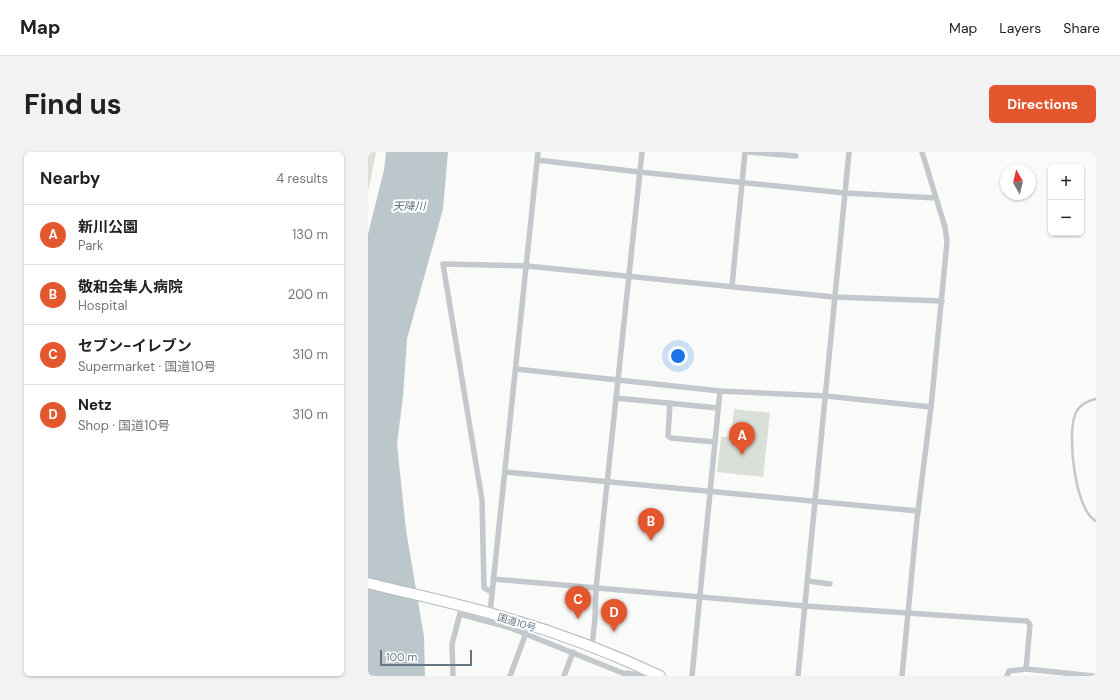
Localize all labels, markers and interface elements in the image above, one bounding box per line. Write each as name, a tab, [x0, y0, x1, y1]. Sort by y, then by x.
text: Map	[20, 15, 60, 40]
text: Map	[949, 19, 977, 37]
text: Layers	[999, 19, 1041, 37]
text: Share	[1063, 19, 1100, 37]
button: Directions	[989, 85, 1096, 123]
text: Find us	[24, 86, 122, 123]
north arrow	[1000, 164, 1036, 200]
map controls	[1048, 164, 1084, 236]
button: +	[1048, 164, 1084, 200]
text: Nearby	[40, 167, 100, 189]
text: 4 results	[276, 170, 328, 187]
water label: 天降川	[393, 199, 426, 213]
button: −	[1048, 200, 1084, 236]
text: 新川公園	[78, 217, 138, 237]
text: A	[48, 226, 58, 243]
text: 130 m	[292, 226, 328, 243]
text: Park	[78, 237, 104, 254]
text: 敬和会隼人病院	[78, 277, 183, 297]
text: B	[49, 286, 57, 303]
text: 200 m	[288, 286, 328, 303]
text: Hospital	[78, 297, 127, 314]
text: セブン-イレブン	[78, 336, 192, 356]
text: C	[48, 346, 58, 363]
text: 310 m	[293, 346, 328, 363]
your location	[668, 346, 688, 366]
text: Supermarket · 国道10号	[78, 358, 217, 375]
text: Netz	[78, 395, 112, 415]
text: D	[48, 406, 58, 423]
text: 310 m	[293, 406, 328, 423]
text: Shop · 国道10号	[78, 417, 170, 434]
pin: A	[729, 422, 755, 455]
pin: B	[638, 508, 664, 541]
pin: C	[565, 586, 591, 619]
pin: D	[601, 599, 627, 632]
street label: 国道10号	[496, 610, 538, 635]
scale bar	[380, 648, 472, 667]
text: 100 m	[386, 650, 417, 664]

